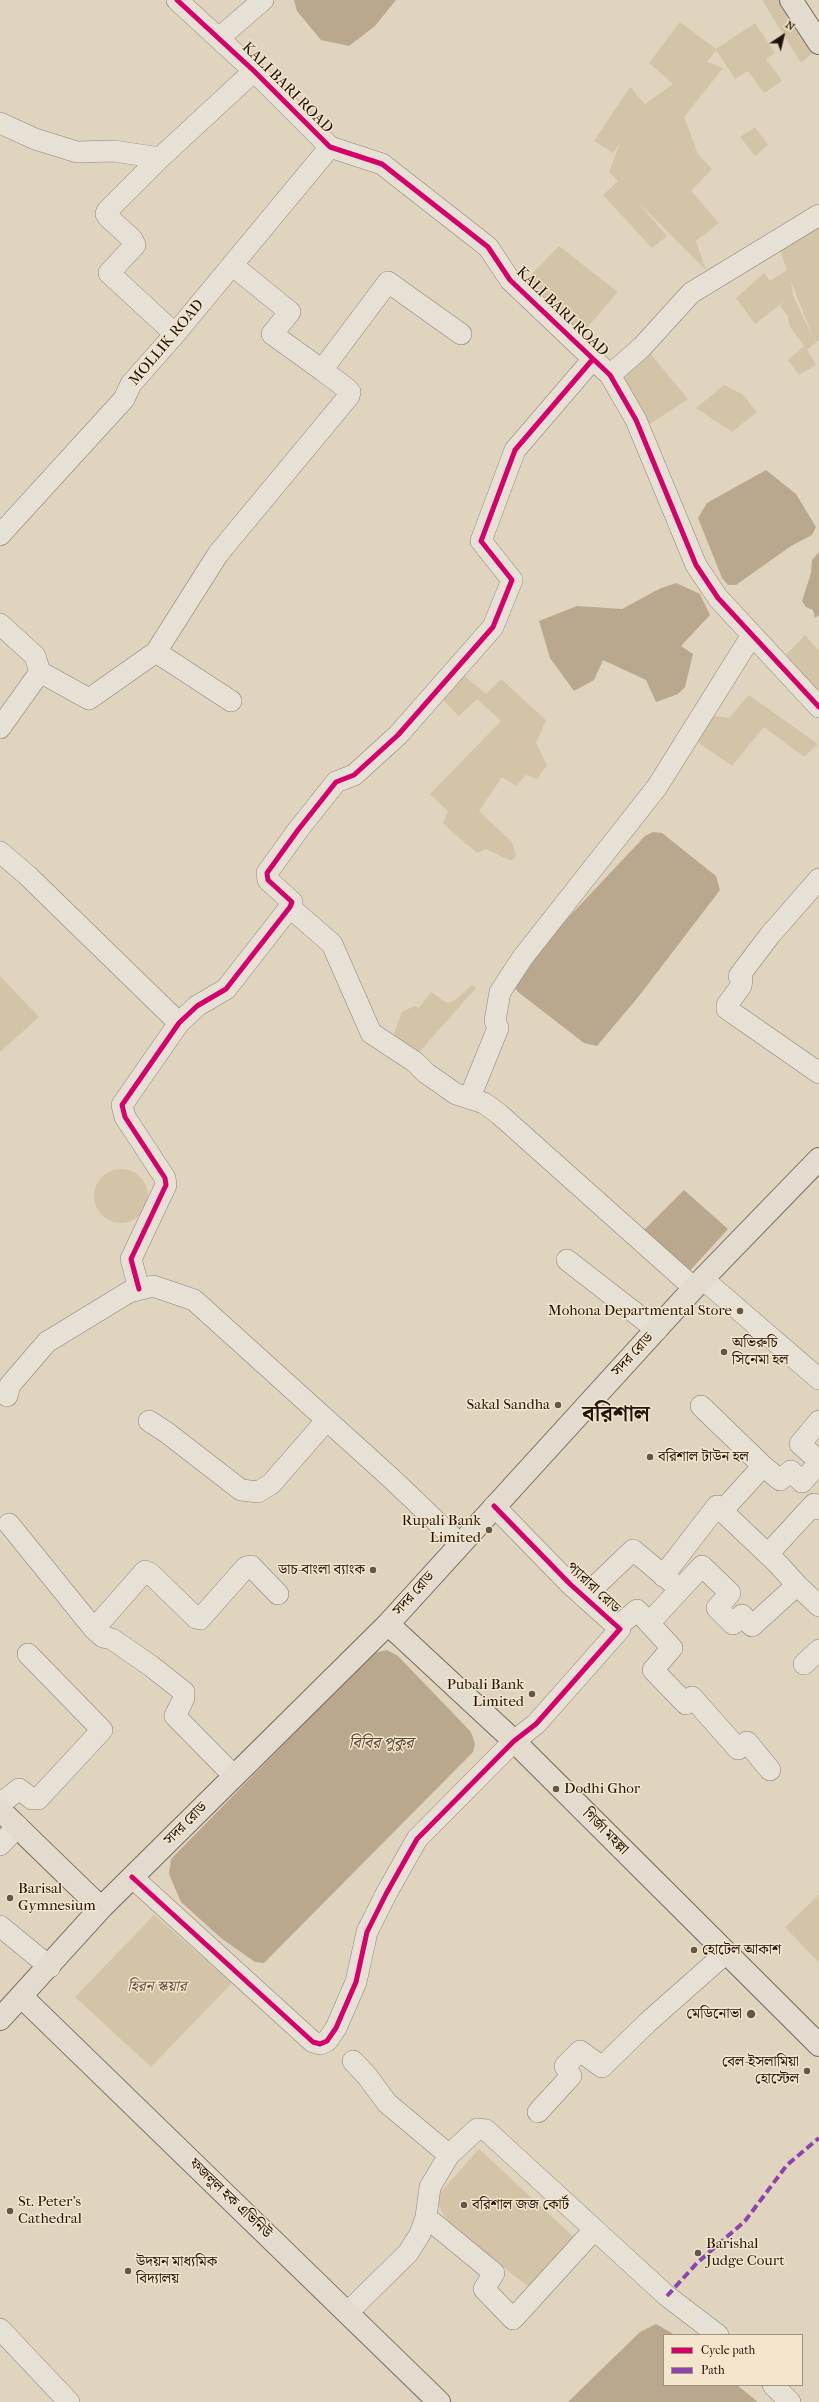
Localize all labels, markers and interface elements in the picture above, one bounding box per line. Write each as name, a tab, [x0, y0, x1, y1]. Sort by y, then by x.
north arrow	[763, 16, 803, 56]
text: N	[783, 18, 797, 33]
street label: KALI BARI ROAD	[238, 39, 336, 137]
street label: KALI BARI ROAD	[512, 263, 612, 361]
street label: MOLLIK ROAD	[126, 296, 208, 390]
place label: Mohona Departmental Store	[548, 1302, 732, 1320]
marker: Mohona Departmental Store	[735, 1306, 745, 1316]
street label: সদর রোড	[608, 1329, 658, 1381]
place label: অভিরুচি সিনেমা হল	[732, 1334, 789, 1369]
marker: অভিরুচি সিনেমা হল	[719, 1347, 729, 1357]
place label: Sakal Sandha	[466, 1396, 550, 1414]
marker: Sakal Sandha	[553, 1400, 563, 1410]
district label: বরিশাল	[582, 1401, 650, 1429]
place label: বরিশাল টাউন হল	[658, 1448, 749, 1466]
marker: বরিশাল টাউন হল	[645, 1452, 655, 1462]
place label: Rupali Bank Limited	[402, 1512, 481, 1547]
marker: Rupali Bank Limited	[484, 1525, 494, 1535]
street label: প্যারারা রোড	[562, 1558, 624, 1618]
place label: ডাচ-বাংলা ব্যাংক	[278, 1561, 365, 1579]
marker: ডাচ-বাংলা ব্যাংক	[368, 1565, 378, 1575]
street label: সদর রোড	[389, 1568, 439, 1620]
place label: Pubali Bank Limited	[447, 1676, 524, 1711]
marker: Pubali Bank Limited	[527, 1689, 537, 1699]
water label: বিবির পুকুর	[349, 1734, 413, 1754]
place label: Dodhi Ghor	[564, 1780, 640, 1798]
marker: Dodhi Ghor	[551, 1784, 561, 1794]
street label: সদর রোড	[161, 1799, 211, 1849]
street label: গির্জা মহল্লা	[578, 1805, 632, 1859]
place label: Barisal Gymnesium	[18, 1880, 96, 1915]
marker: Barisal Gymnesium	[5, 1893, 15, 1903]
place label: হোটেল আকাশ	[702, 1941, 781, 1959]
marker: হোটেল আকাশ	[689, 1945, 699, 1955]
park label: হিরন স্কয়ার	[128, 1978, 186, 1996]
place label: মেডিনোভা	[686, 2005, 742, 2023]
marker: মেডিনোভা	[745, 2008, 757, 2020]
place label: বেল-ইসলামিয়া হোস্টেল	[722, 2053, 799, 2088]
marker: বেল-ইসলামিয়া হোস্টেল	[802, 2066, 812, 2076]
street label: ফজলুল হক এভিনিউ	[185, 2155, 275, 2243]
place label: St. Peter’s Cathedral	[18, 2193, 82, 2228]
place label: বরিশাল জজ কোর্ট	[472, 2196, 569, 2214]
marker: বরিশাল জজ কোর্ট	[459, 2200, 469, 2210]
marker: St. Peter’s Cathedral	[5, 2206, 15, 2216]
place label: Barishal Judge Court	[706, 2235, 785, 2270]
marker: Barishal Judge Court	[693, 2248, 703, 2258]
place label: উদয়ন মাধ্যমিক বিদ্যালয়	[136, 2253, 217, 2288]
marker: উদয়ন মাধ্যমিক বিদ্যালয়	[123, 2266, 133, 2276]
legend	[663, 2334, 803, 2386]
text: Cycle path	[701, 2343, 755, 2357]
text: Path	[701, 2363, 725, 2377]

